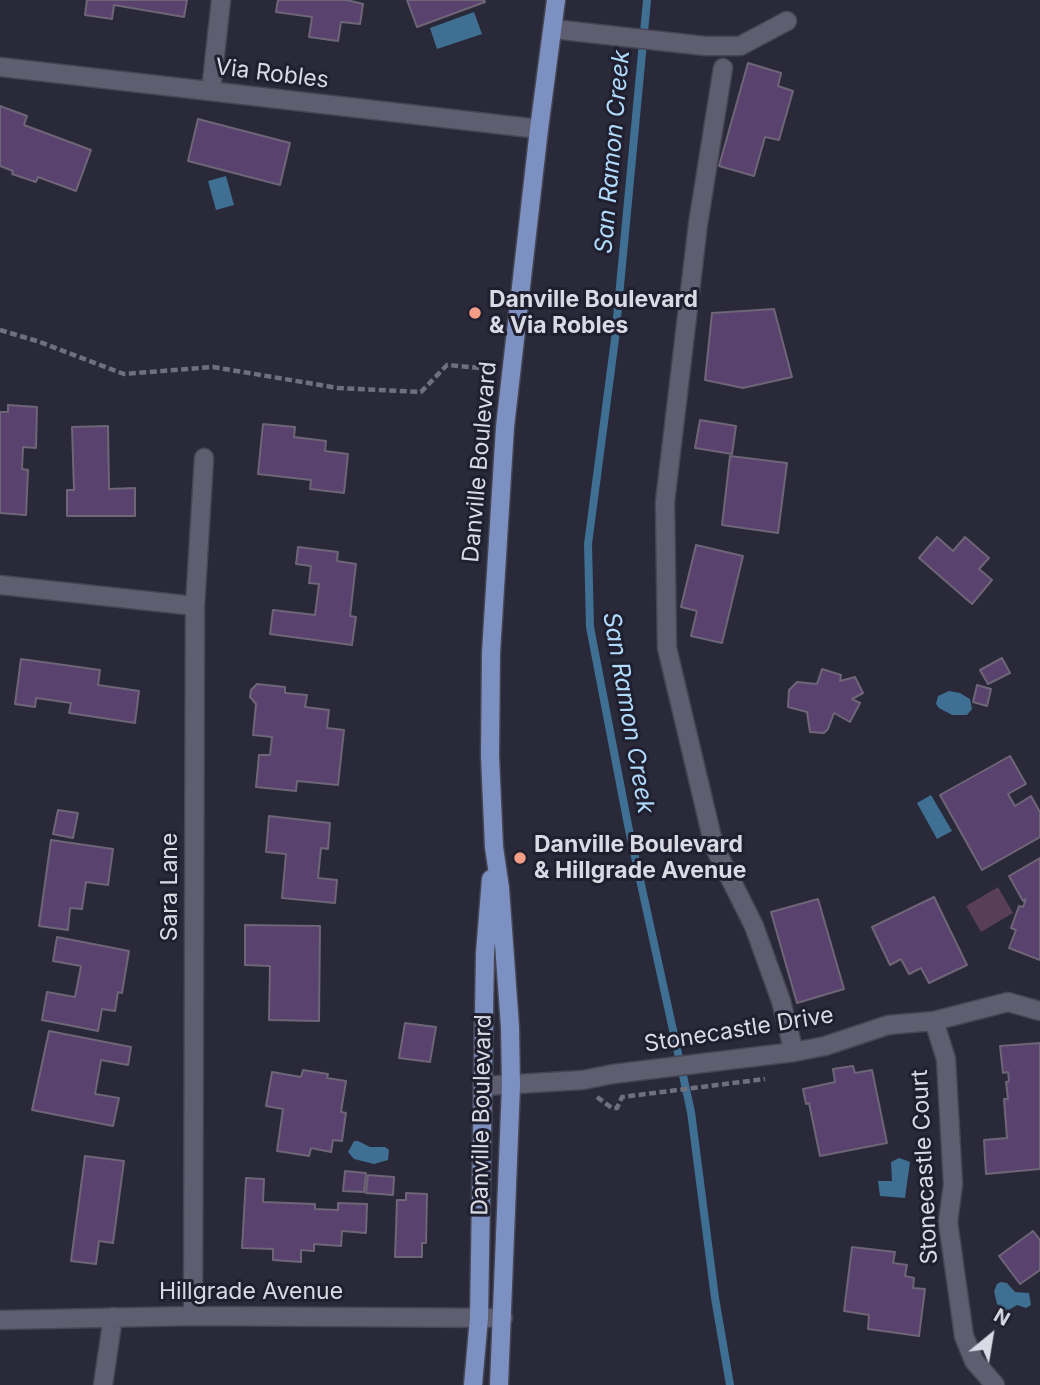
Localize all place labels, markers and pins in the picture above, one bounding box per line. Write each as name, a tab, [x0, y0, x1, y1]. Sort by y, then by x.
place label: Danville Boulevard & Via Robles	[489, 286, 698, 340]
marker: Danville Boulevard & Via Robles	[467, 305, 483, 321]
place label: Danville Boulevard & Hillgrade Avenue	[534, 831, 746, 885]
marker: Danville Boulevard & Hillgrade Avenue	[512, 850, 528, 866]

